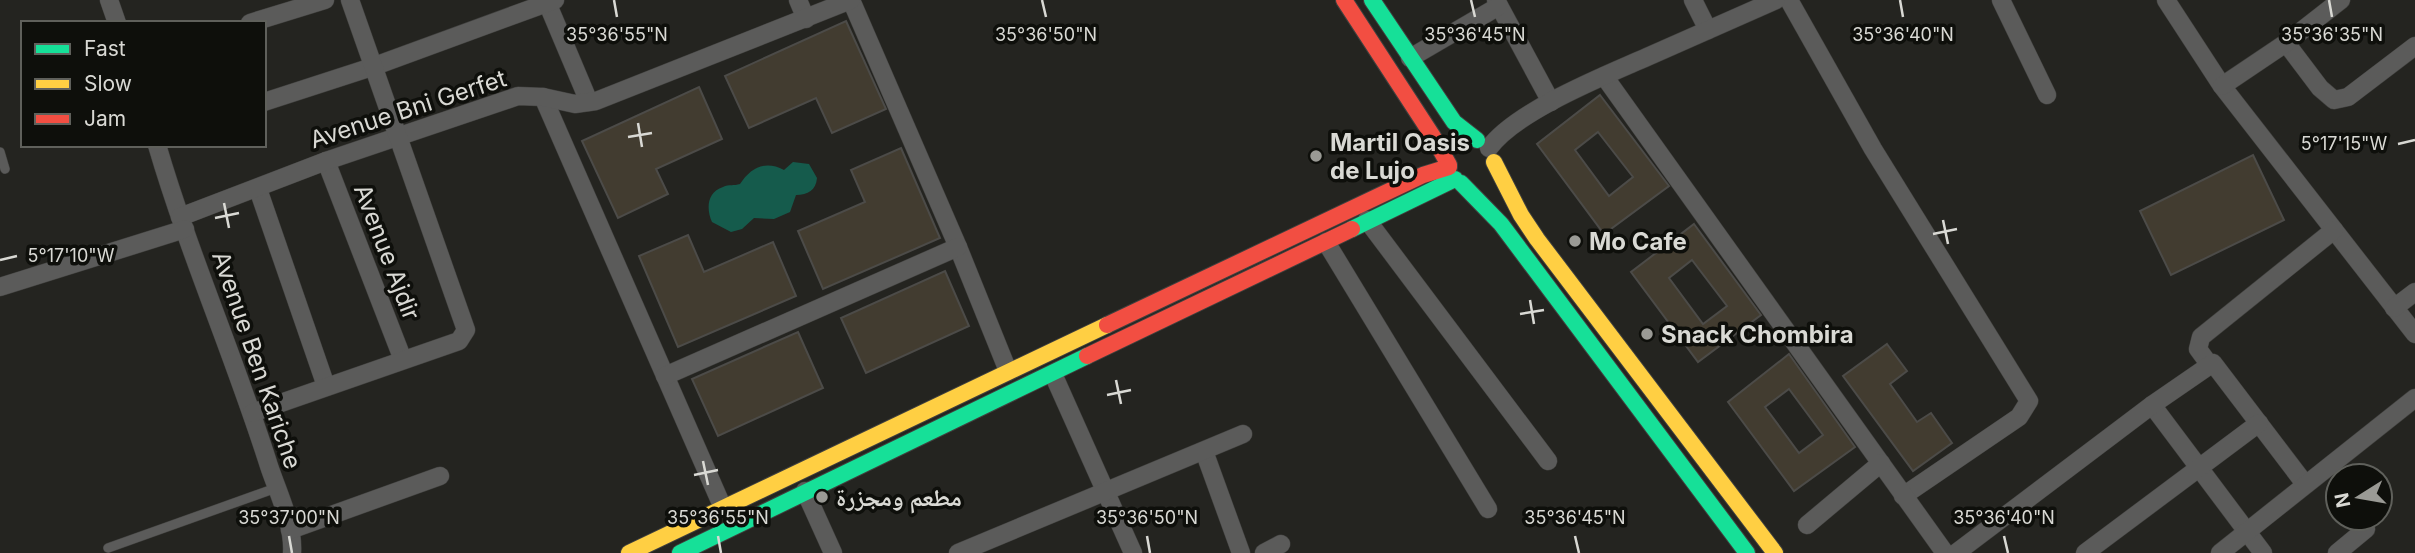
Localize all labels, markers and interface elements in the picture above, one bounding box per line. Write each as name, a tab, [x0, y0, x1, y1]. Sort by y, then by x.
legend	[21, 21, 266, 147]
text: 35°36'55"N	[566, 24, 668, 45]
text: 35°36'50"N	[995, 24, 1097, 45]
text: 35°36'45"N	[1424, 24, 1526, 45]
text: 35°36'40"N	[1852, 24, 1954, 45]
text: 35°36'35"N	[2281, 24, 2383, 45]
text: Fast	[84, 36, 126, 61]
street label: Avenue Bni Gerfet	[306, 64, 510, 154]
text: Slow	[84, 71, 132, 96]
text: Jam	[84, 106, 126, 131]
place label: Martil Oasis de Lujo	[1330, 128, 1470, 185]
text: 5°17'15"W	[2301, 133, 2387, 154]
marker: Martil Oasis de Lujo	[1308, 148, 1324, 164]
street label: Avenue Ajdir	[348, 180, 426, 324]
place label: Mo Cafe	[1589, 227, 1687, 256]
marker: Mo Cafe	[1567, 233, 1583, 249]
text: 5°17'10"W	[28, 245, 115, 266]
street label: Avenue Ben Kariche	[206, 247, 308, 473]
place label: Snack Chombira	[1661, 320, 1854, 349]
marker: Snack Chombira	[1639, 326, 1655, 342]
north arrow	[2324, 462, 2394, 532]
place label: مطعم ومجزرة	[836, 483, 962, 514]
marker: مطعم ومجزرة	[814, 489, 830, 505]
text: N	[2330, 491, 2355, 509]
text: 35°37'00"N	[238, 507, 340, 528]
text: 35°36'55"N	[667, 507, 769, 528]
text: 35°36'50"N	[1096, 507, 1198, 528]
text: 35°36'45"N	[1524, 507, 1626, 528]
text: 35°36'40"N	[1953, 507, 2055, 528]

